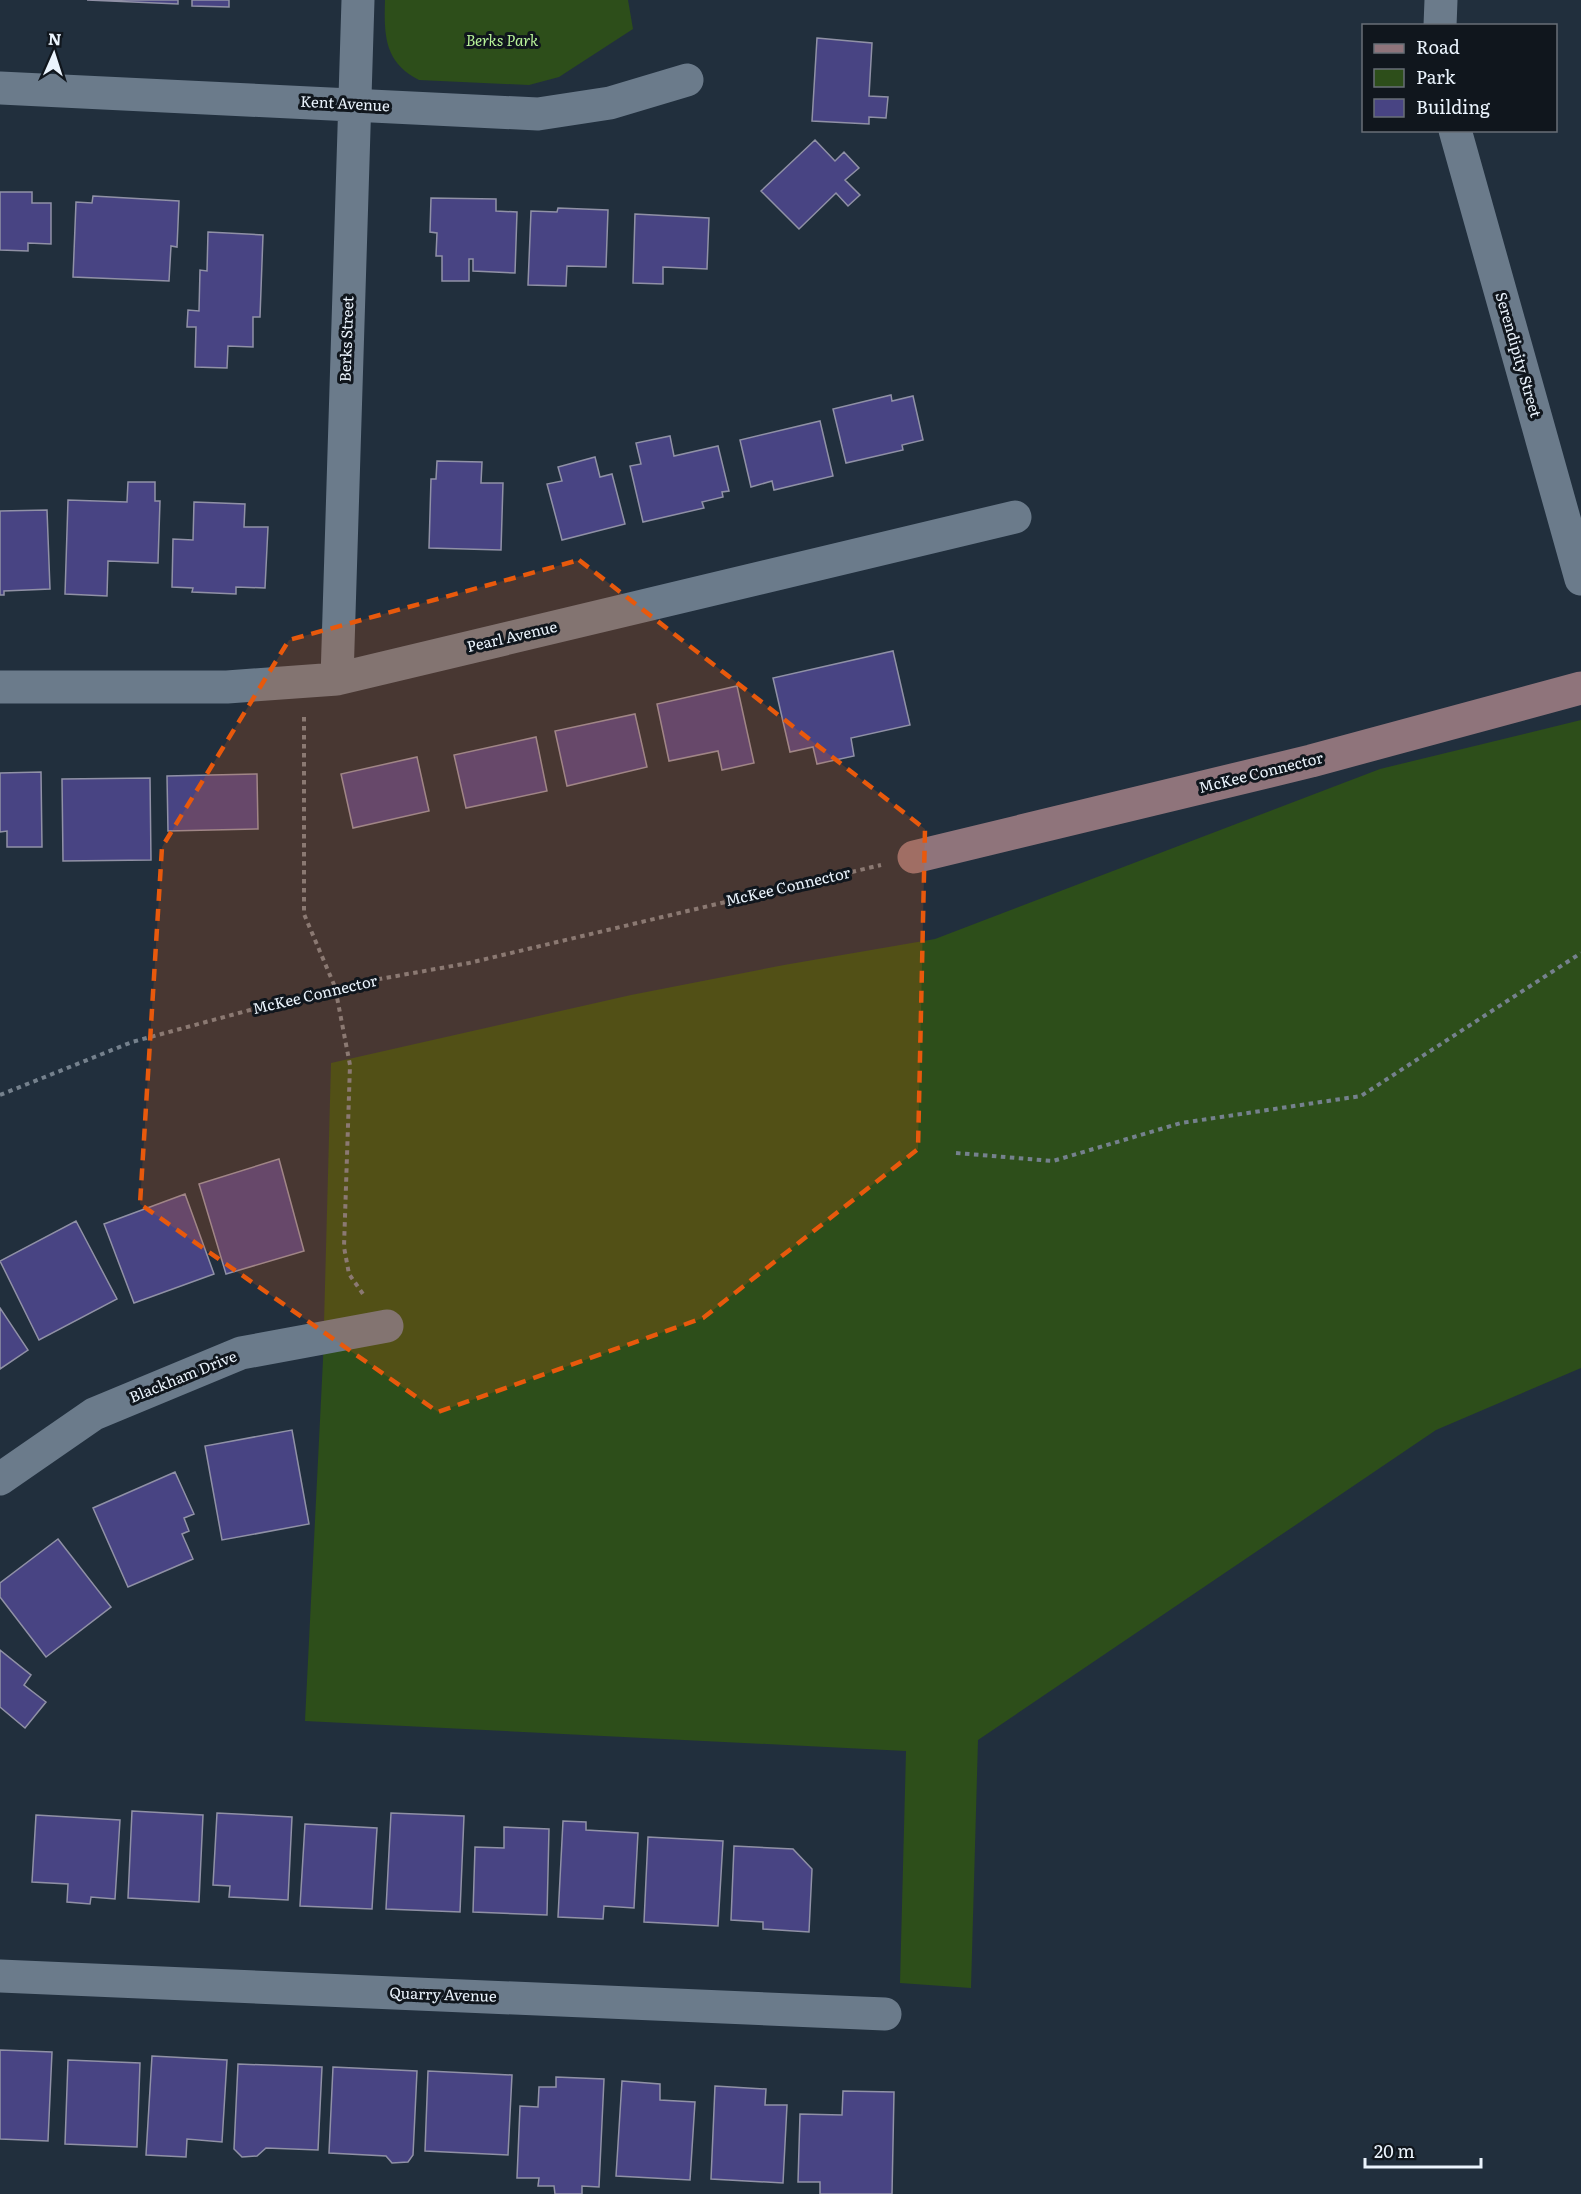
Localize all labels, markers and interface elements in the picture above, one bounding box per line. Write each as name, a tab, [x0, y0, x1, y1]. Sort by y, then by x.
north arrow	[24, 24, 84, 84]
legend	[1362, 24, 1557, 132]
text: N	[47, 26, 62, 50]
park label: Berks Park	[466, 28, 539, 51]
text: Road	[1416, 33, 1460, 60]
text: Park	[1416, 63, 1457, 90]
street label: Kent Avenue	[300, 89, 391, 116]
text: Building	[1416, 93, 1491, 120]
street label: Serendipity Street	[1491, 289, 1548, 420]
street label: Berks Street	[333, 295, 358, 382]
street label: Pearl Avenue	[464, 614, 559, 657]
street label: McKee Connector	[1196, 745, 1325, 798]
street label: McKee Connector	[723, 860, 852, 911]
street label: McKee Connector	[250, 968, 379, 1019]
street label: Blackham Drive	[125, 1343, 240, 1408]
street label: Quarry Avenue	[389, 1980, 497, 2007]
scale bar	[1365, 2131, 1480, 2169]
text: 20 m	[1374, 2137, 1415, 2164]

